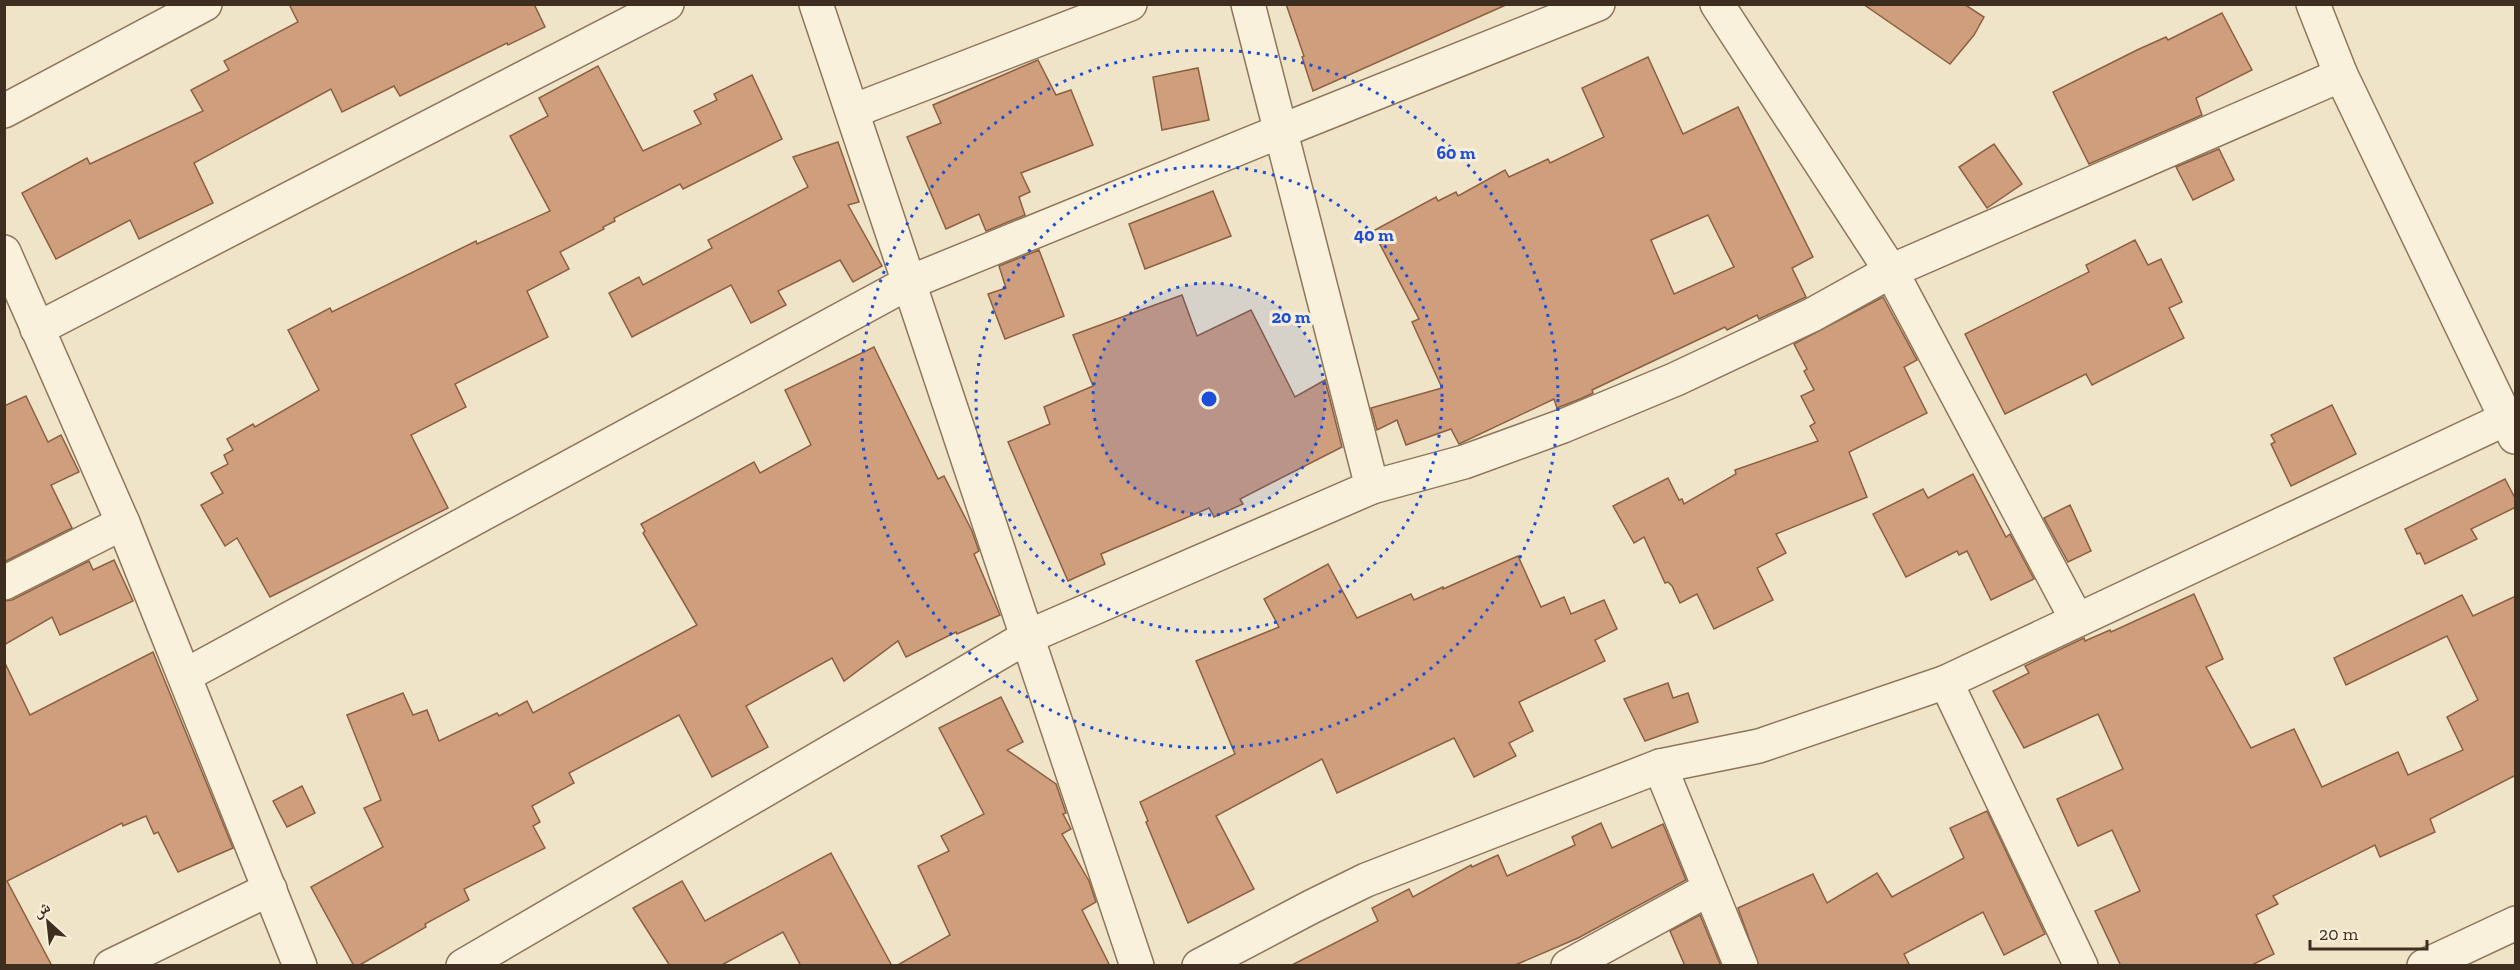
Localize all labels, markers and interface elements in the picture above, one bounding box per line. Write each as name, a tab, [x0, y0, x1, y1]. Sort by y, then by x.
text: 60 m	[1436, 142, 1476, 164]
text: 40 m	[1354, 224, 1394, 246]
text: 20 m	[1271, 306, 1311, 328]
centre of rings	[1199, 389, 1219, 409]
north arrow	[18, 892, 78, 952]
text: ش	[30, 897, 53, 921]
scale bar	[2310, 913, 2427, 951]
text: 20 m	[2319, 923, 2359, 945]

